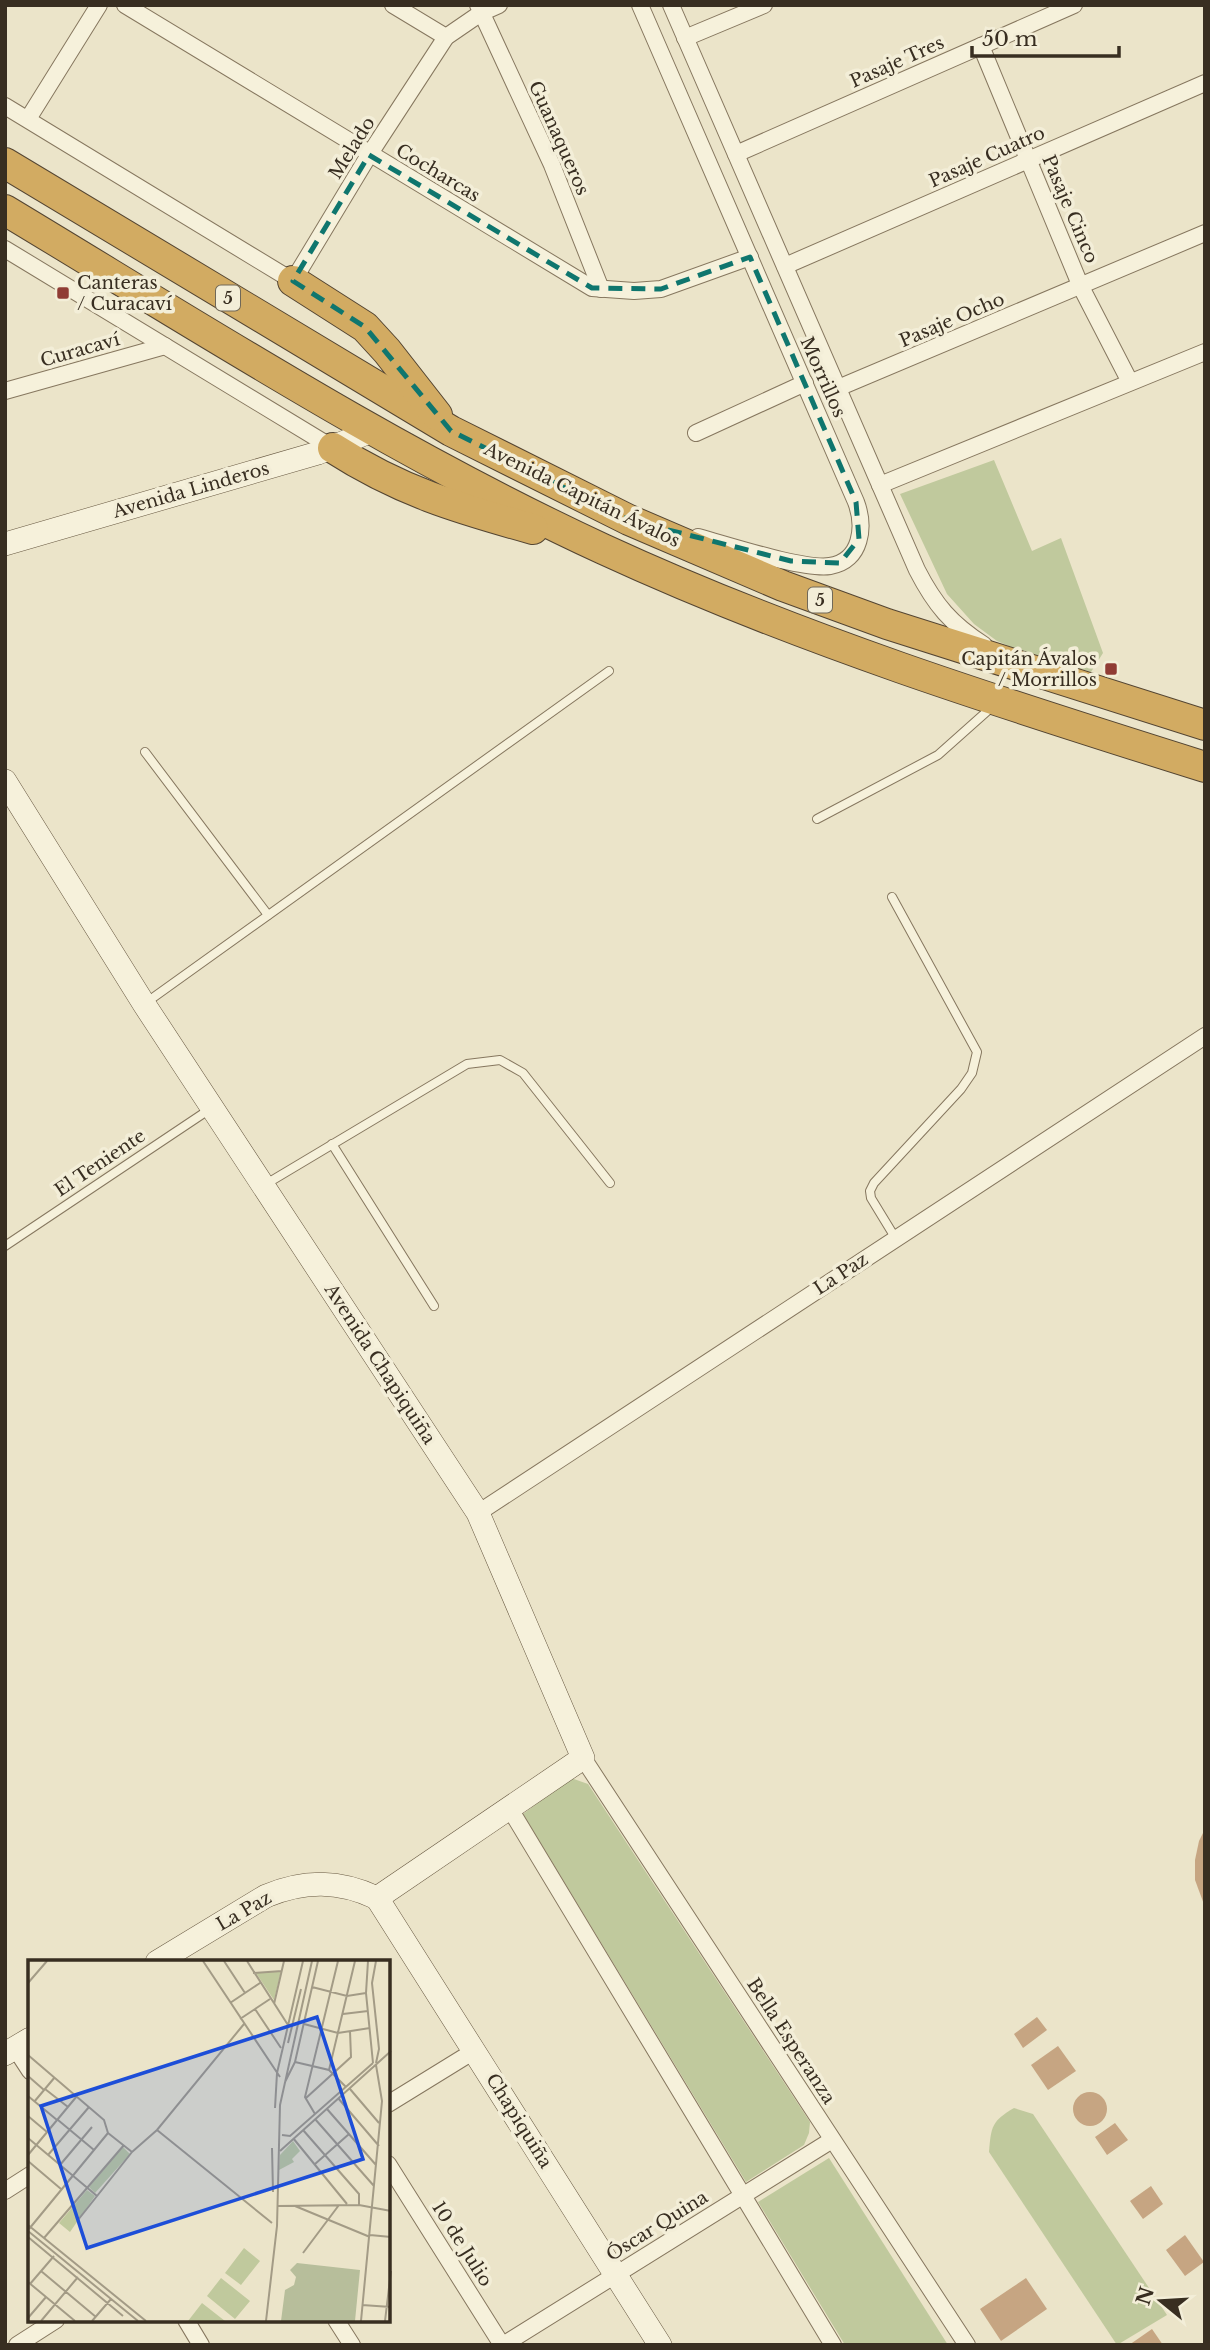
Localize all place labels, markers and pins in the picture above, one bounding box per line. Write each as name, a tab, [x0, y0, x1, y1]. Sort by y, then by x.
place label: Canteras / Curacaví	[77, 272, 173, 315]
marker: Canteras / Curacaví	[55, 285, 71, 301]
place label: Capitán Ávalos / Morrillos	[961, 647, 1097, 691]
marker: Capitán Ávalos / Morrillos	[1103, 661, 1119, 677]

